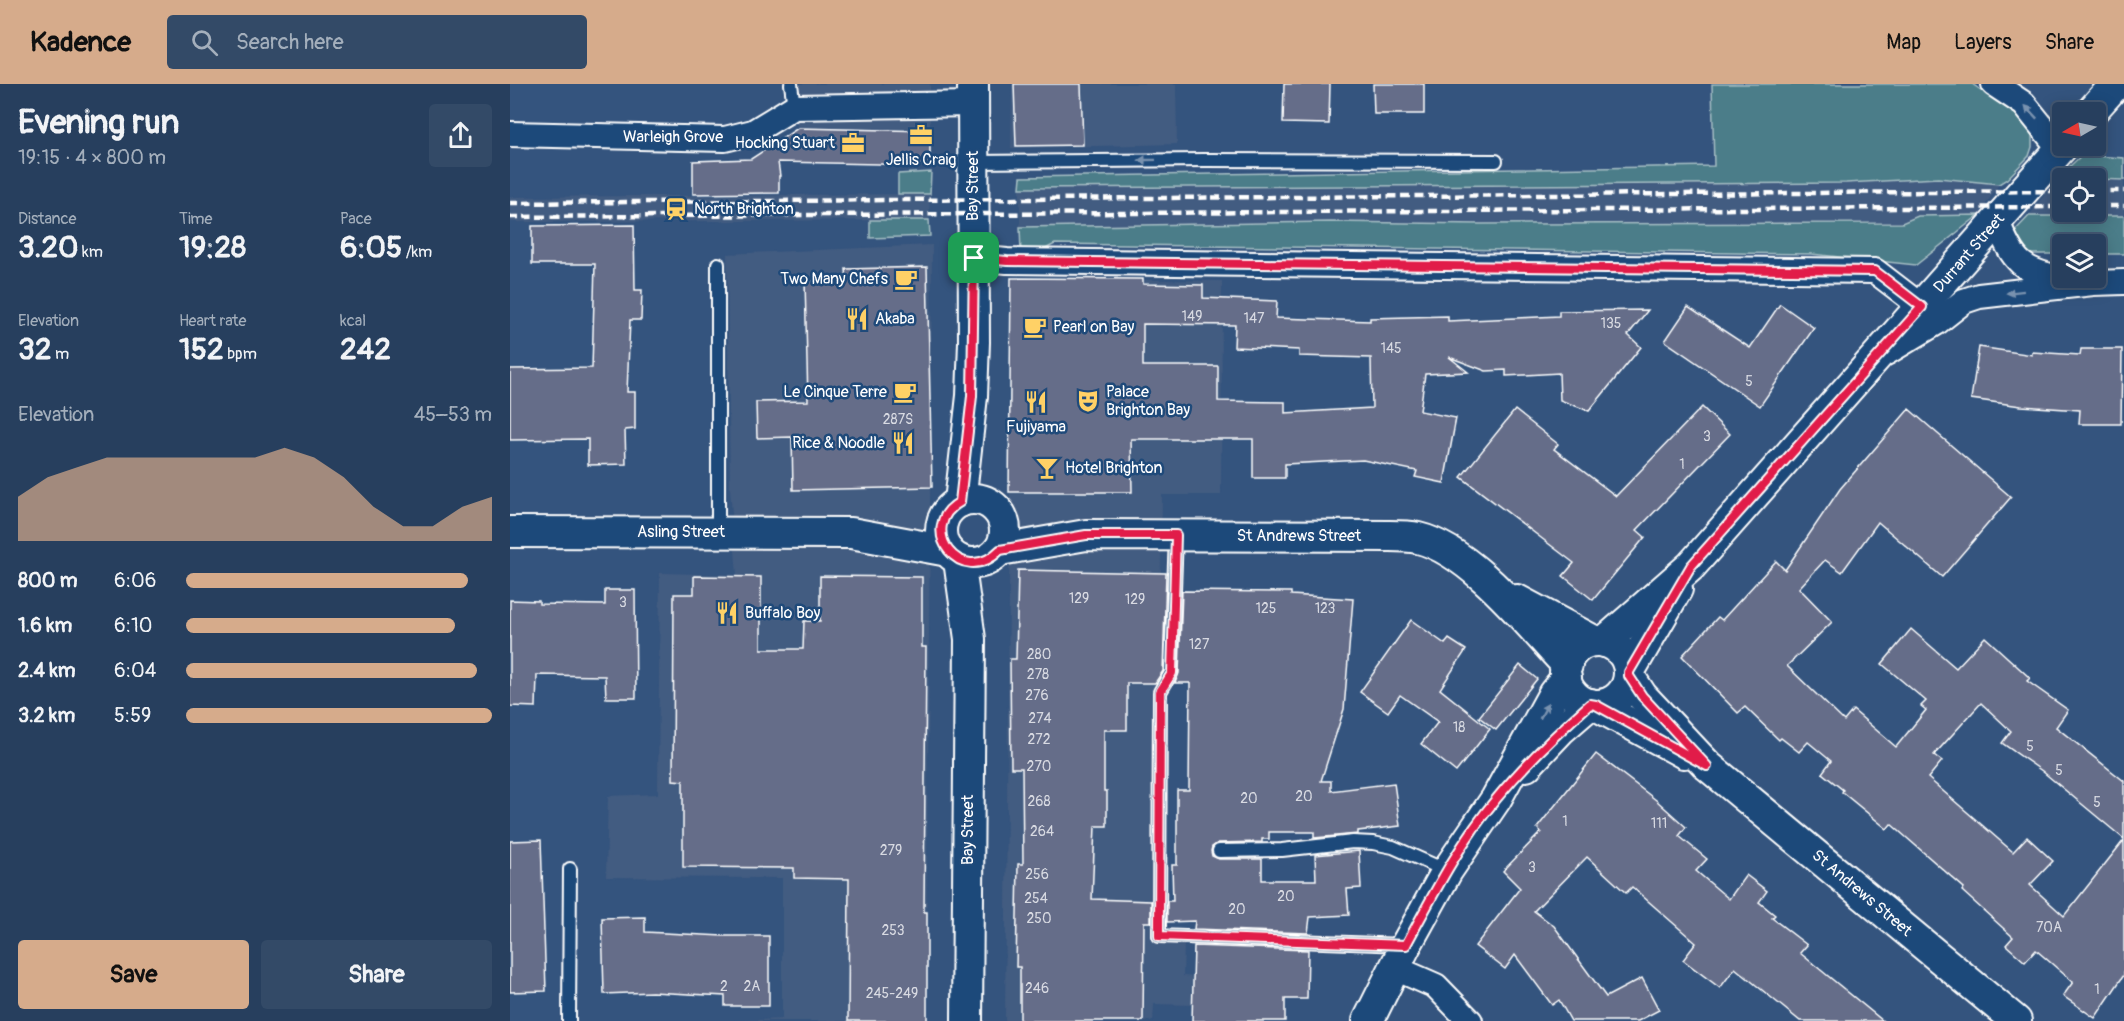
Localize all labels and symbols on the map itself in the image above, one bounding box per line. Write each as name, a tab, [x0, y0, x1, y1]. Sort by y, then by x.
north arrow	[2052, 102, 2106, 156]
one-way arrow	[2025, 105, 2038, 120]
office icon: Jellis Craig	[908, 122, 934, 148]
street label: Warleigh Grove	[623, 127, 723, 147]
office icon: Hocking Stuart	[840, 130, 866, 156]
place label: Hocking Stuart	[735, 133, 836, 153]
place label: Jellis Craig	[886, 150, 956, 170]
street label: Bay Street	[963, 150, 983, 221]
one-way arrow	[1137, 155, 1156, 165]
station icon: North Brighton	[663, 196, 689, 222]
place label: North Brighton	[694, 199, 794, 219]
street label: Durrant Street	[1929, 209, 2009, 297]
pin	[948, 232, 999, 283]
cafe icon: Two Many Chefs	[893, 266, 919, 292]
place label: Two Many Chefs	[780, 269, 888, 289]
one-way arrow	[2005, 287, 2024, 297]
restaurant icon: Akaba	[844, 306, 870, 332]
house number: 149	[1182, 308, 1202, 325]
place label: Akaba	[875, 309, 915, 329]
house number: 147	[1244, 310, 1265, 327]
cafe icon: Pearl on Bay	[1022, 314, 1048, 340]
house number: 135	[1601, 315, 1621, 332]
place label: Pearl on Bay	[1053, 317, 1135, 337]
house number: 145	[1380, 340, 1402, 357]
house number: 5	[1745, 373, 1753, 390]
cafe icon: Le Cinque Terre	[892, 379, 918, 405]
place label: Le Cinque Terre	[783, 382, 887, 402]
place label: Palace Brighton Bay	[1106, 382, 1190, 420]
theatre icon: Palace Brighton Bay	[1075, 388, 1101, 414]
restaurant icon: Fujiyama	[1023, 389, 1049, 415]
house number: 287S	[883, 411, 913, 428]
place label: Fujiyama	[1006, 417, 1066, 437]
house number: 3	[1703, 428, 1711, 445]
restaurant icon: Rice & Noodle	[890, 430, 916, 456]
place label: Rice & Noodle	[792, 433, 885, 453]
bar icon: Hotel Brighton	[1034, 455, 1060, 481]
house number: 1	[1679, 456, 1685, 473]
place label: Hotel Brighton	[1065, 458, 1163, 478]
street label: Asling Street	[637, 522, 726, 542]
street label: St Andrews Street	[1237, 526, 1362, 546]
house number: 129	[1069, 590, 1089, 607]
house number: 129	[1125, 591, 1145, 608]
house number: 3	[619, 594, 627, 611]
restaurant icon: Buffalo Boy	[714, 600, 740, 626]
house number: 125	[1256, 600, 1276, 617]
house number: 123	[1315, 600, 1336, 617]
place label: Buffalo Boy	[745, 603, 821, 623]
house number: 127	[1189, 636, 1210, 653]
house number: 280	[1027, 646, 1051, 663]
house number: 278	[1027, 666, 1049, 683]
house number: 276	[1025, 687, 1049, 704]
one-way arrow	[1539, 702, 1549, 719]
house number: 274	[1028, 710, 1052, 727]
house number: 18	[1453, 719, 1465, 736]
house number: 272	[1027, 731, 1051, 748]
house number: 5	[2026, 738, 2034, 755]
house number: 270	[1027, 758, 1051, 775]
house number: 5	[2055, 762, 2063, 779]
house number: 20	[1295, 788, 1313, 805]
house number: 20	[1240, 790, 1258, 807]
house number: 268	[1027, 793, 1051, 810]
street label: Bay Street	[958, 794, 978, 865]
house number: 5	[2093, 794, 2101, 811]
house number: 1	[1562, 813, 1568, 830]
house number: 111	[1651, 815, 1667, 832]
house number: 264	[1030, 823, 1054, 840]
house number: 279	[880, 842, 902, 859]
street label: St Andrews Street	[1808, 845, 1917, 941]
house number: 3	[1528, 859, 1536, 876]
house number: 256	[1025, 866, 1049, 883]
house number: 20	[1277, 888, 1295, 905]
house number: 254	[1024, 890, 1048, 907]
house number: 20	[1228, 901, 1246, 918]
house number: 250	[1027, 910, 1051, 927]
house number: 70A	[2036, 919, 2062, 936]
house number: 253	[881, 922, 905, 939]
house number: 2	[720, 978, 728, 995]
house number: 2A	[744, 978, 760, 995]
house number: 246	[1025, 980, 1049, 997]
house number: 1	[2094, 981, 2100, 998]
house number: 245-249	[866, 985, 918, 1002]

